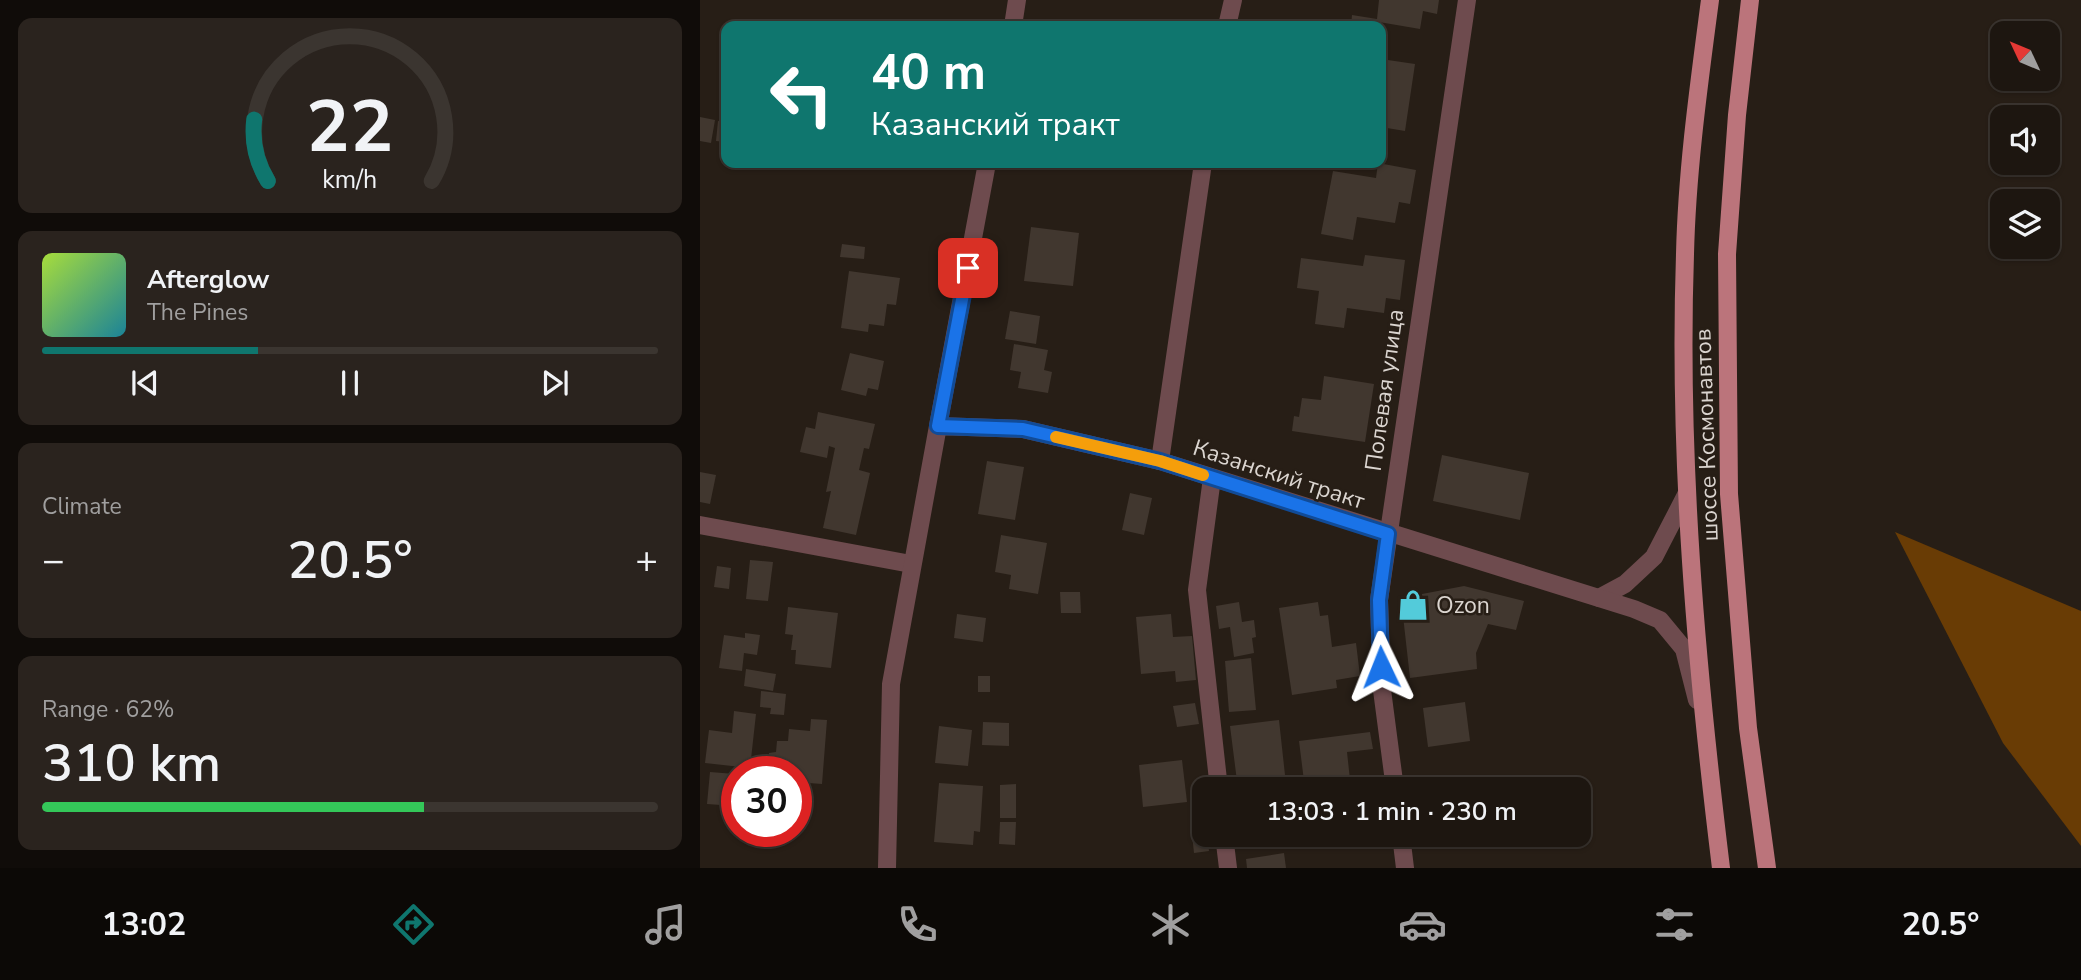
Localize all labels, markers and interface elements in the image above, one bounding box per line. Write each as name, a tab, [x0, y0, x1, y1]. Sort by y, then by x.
north arrow	[1990, 21, 2060, 91]
map controls	[1990, 21, 2060, 259]
text: 40 m	[871, 39, 986, 106]
icon: left	[756, 49, 847, 140]
text: 22	[306, 78, 394, 178]
text: Казанский тракт	[871, 103, 1120, 146]
button: sound	[1990, 105, 2060, 175]
text: km/h	[322, 163, 378, 197]
button: layers	[1990, 189, 2060, 259]
pin	[938, 238, 998, 298]
icon: arrive	[949, 249, 987, 287]
text: Afterglow	[147, 262, 270, 297]
text: The Pines	[147, 297, 248, 328]
street label: Полевая улица	[1358, 307, 1411, 473]
street label: шоссе Космонавтов	[1687, 328, 1726, 542]
icon: previous	[126, 364, 164, 402]
icon: pause	[331, 364, 369, 402]
icon: next	[536, 364, 574, 402]
street label: Казанский тракт	[1189, 432, 1369, 517]
text: Climate	[42, 491, 122, 522]
text: 20.5°	[287, 525, 413, 596]
text: −	[42, 535, 65, 586]
text: +	[635, 535, 658, 586]
shop icon: Ozon	[1396, 588, 1430, 622]
place label: Ozon	[1436, 590, 1490, 621]
position arrow	[1344, 630, 1418, 704]
text: Range · 62%	[42, 694, 174, 725]
text: 310 km	[42, 728, 221, 799]
speed limit sign: 30	[721, 756, 812, 847]
text: 13:03 · 1 min · 230 m	[1266, 794, 1517, 829]
icon: directions	[389, 900, 438, 949]
icon: music	[641, 900, 690, 949]
icon: phone	[893, 900, 942, 949]
icon: climate	[1146, 900, 1195, 949]
icon: car	[1398, 900, 1447, 949]
icon: filters	[1650, 900, 1699, 949]
text: 13:02	[102, 903, 186, 946]
text: 20.5°	[1902, 903, 1979, 946]

